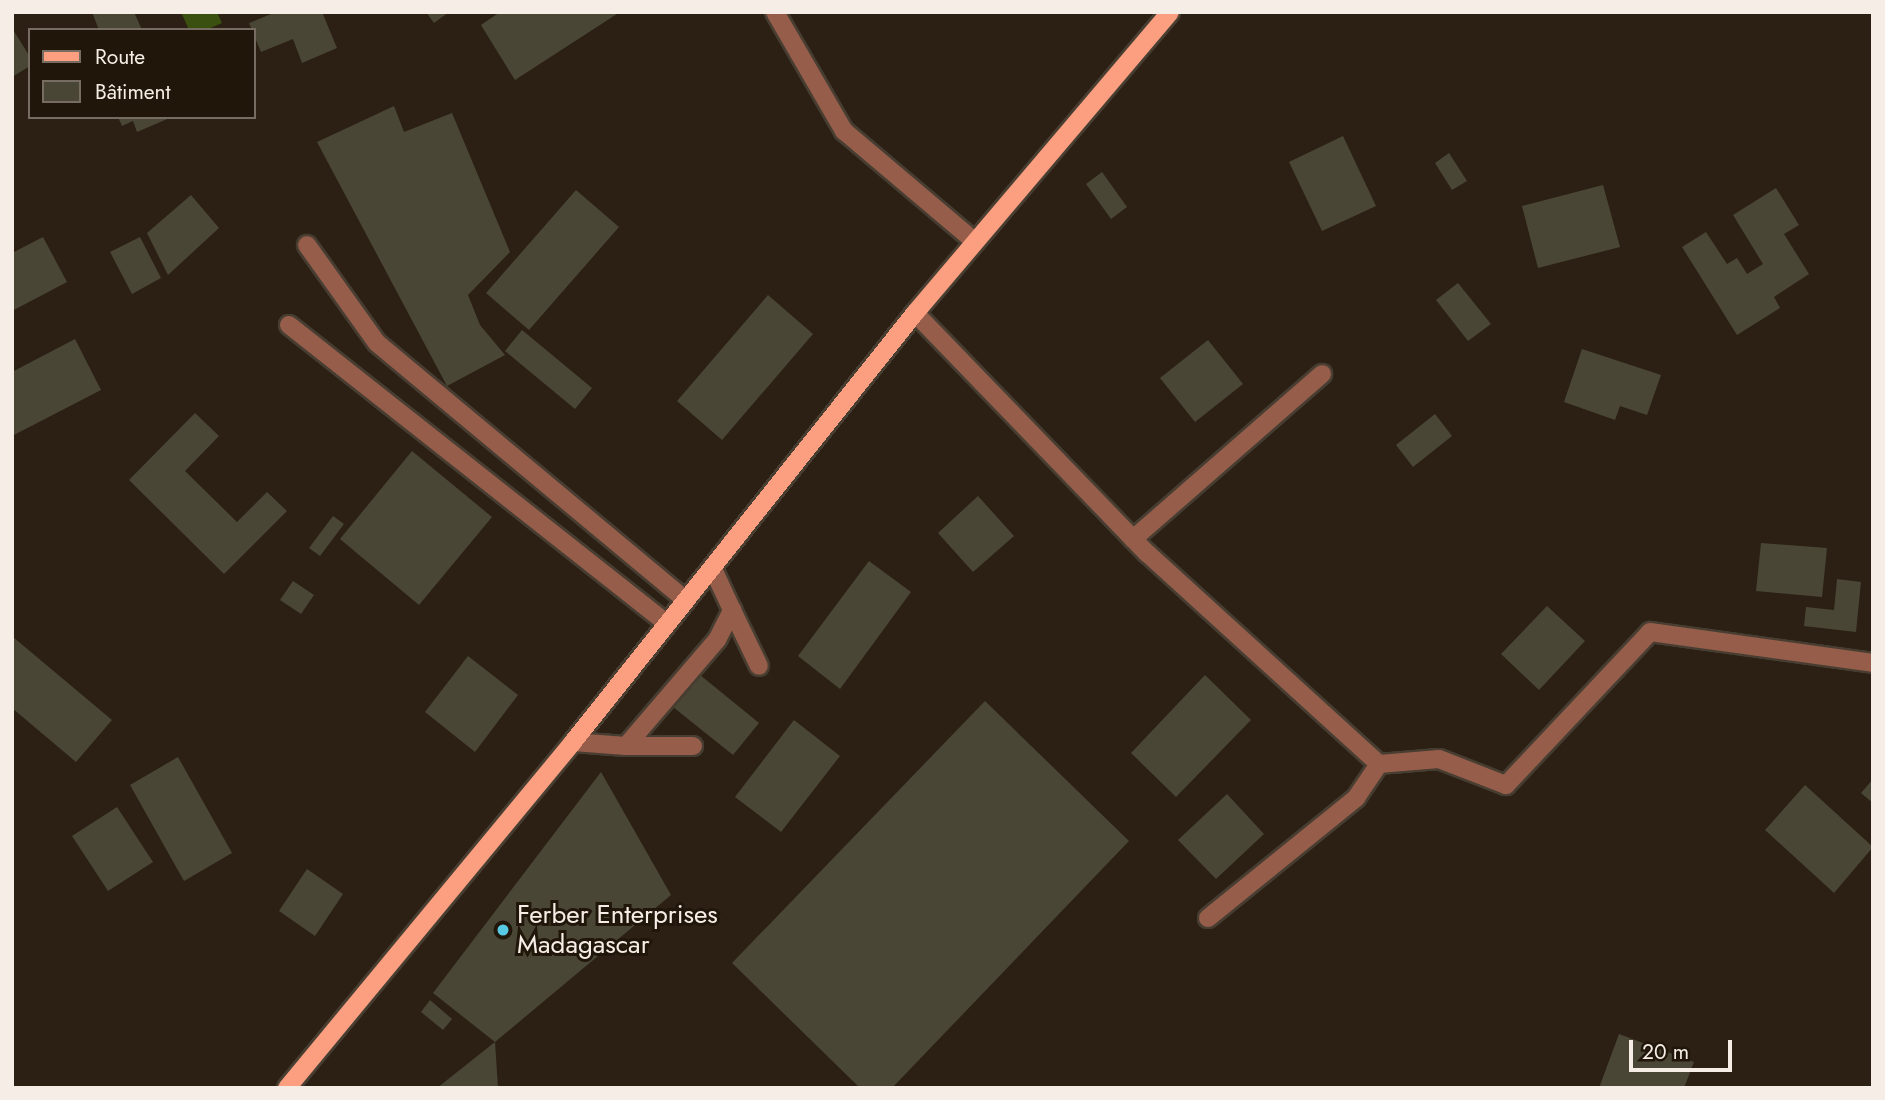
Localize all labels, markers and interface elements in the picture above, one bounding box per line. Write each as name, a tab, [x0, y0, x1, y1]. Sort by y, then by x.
legend	[28, 28, 256, 119]
text: Route	[95, 42, 145, 72]
text: Bâtiment	[95, 77, 171, 107]
place label: Ferber Enterprises Madagascar	[517, 899, 718, 960]
marker: Ferber Enterprises Madagascar	[495, 922, 511, 938]
scale bar	[1633, 1026, 1736, 1070]
text: 20 m	[1642, 1037, 1689, 1067]

